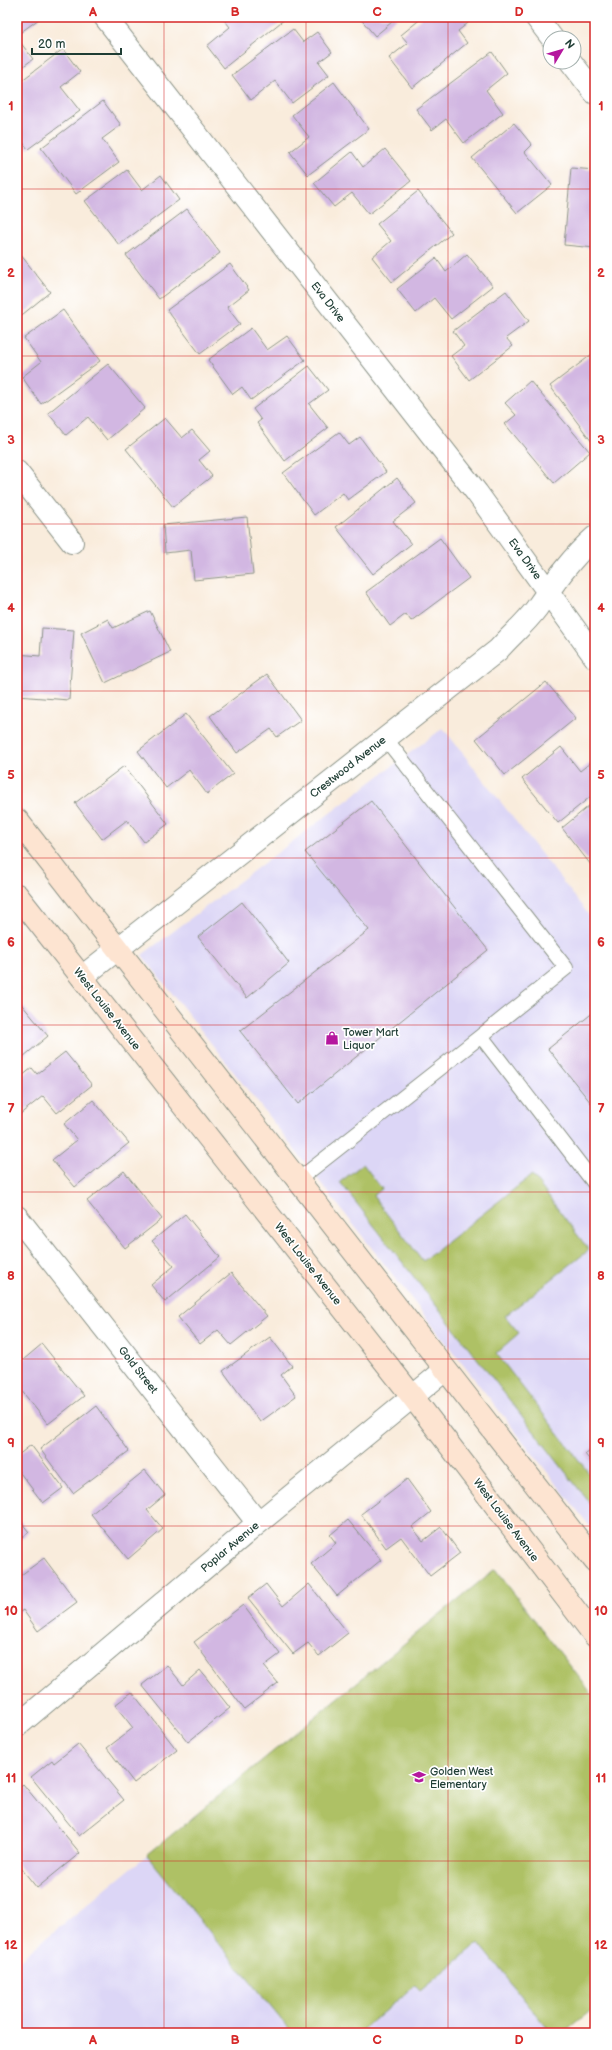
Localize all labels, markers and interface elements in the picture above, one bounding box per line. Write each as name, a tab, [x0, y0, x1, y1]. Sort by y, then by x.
text: A	[88, 4, 97, 20]
text: B	[230, 4, 240, 20]
text: C	[372, 4, 382, 20]
text: D	[514, 4, 524, 20]
scale bar	[32, 30, 121, 56]
north arrow	[542, 30, 582, 70]
text: 20 m	[38, 37, 65, 52]
text: N	[562, 37, 577, 51]
text: 1	[8, 98, 14, 114]
text: 1	[598, 98, 604, 114]
text: 2	[7, 265, 15, 281]
text: 2	[597, 265, 605, 281]
street label: Eva Drive	[308, 279, 348, 325]
text: 3	[7, 432, 15, 448]
text: 3	[597, 432, 605, 448]
street label: Eva Drive	[506, 536, 544, 582]
text: 4	[7, 600, 15, 616]
text: 4	[597, 600, 605, 616]
street label: Crestwood Avenue	[307, 733, 389, 801]
text: 5	[7, 767, 15, 783]
text: 5	[597, 767, 605, 783]
text: 6	[7, 934, 15, 950]
text: 6	[597, 934, 605, 950]
street label: West Louise Avenue	[71, 965, 143, 1053]
place label: Tower Mart Liquor	[343, 1026, 399, 1052]
shop icon: Tower Mart Liquor	[324, 1030, 340, 1046]
text: 7	[7, 1101, 15, 1117]
text: 7	[597, 1101, 605, 1117]
street label: West Louise Avenue	[272, 1220, 344, 1308]
text: 8	[7, 1268, 15, 1284]
text: 8	[597, 1268, 605, 1284]
street label: Gold Street	[116, 1344, 161, 1397]
text: 9	[7, 1435, 15, 1451]
text: 9	[597, 1435, 605, 1451]
street label: West Louise Avenue	[471, 1476, 542, 1564]
street label: Poplar Avenue	[198, 1519, 262, 1575]
text: 10	[4, 1603, 18, 1619]
text: 10	[594, 1603, 608, 1619]
place label: Golden West Elementary	[430, 1765, 494, 1791]
school or university icon: Golden West Elementary	[411, 1769, 427, 1785]
text: 11	[6, 1770, 16, 1786]
text: 11	[596, 1770, 606, 1786]
text: 12	[4, 1937, 18, 1953]
text: 12	[594, 1937, 608, 1953]
text: A	[88, 2032, 97, 2048]
text: B	[230, 2032, 240, 2048]
text: C	[372, 2032, 382, 2048]
text: D	[514, 2032, 524, 2048]

